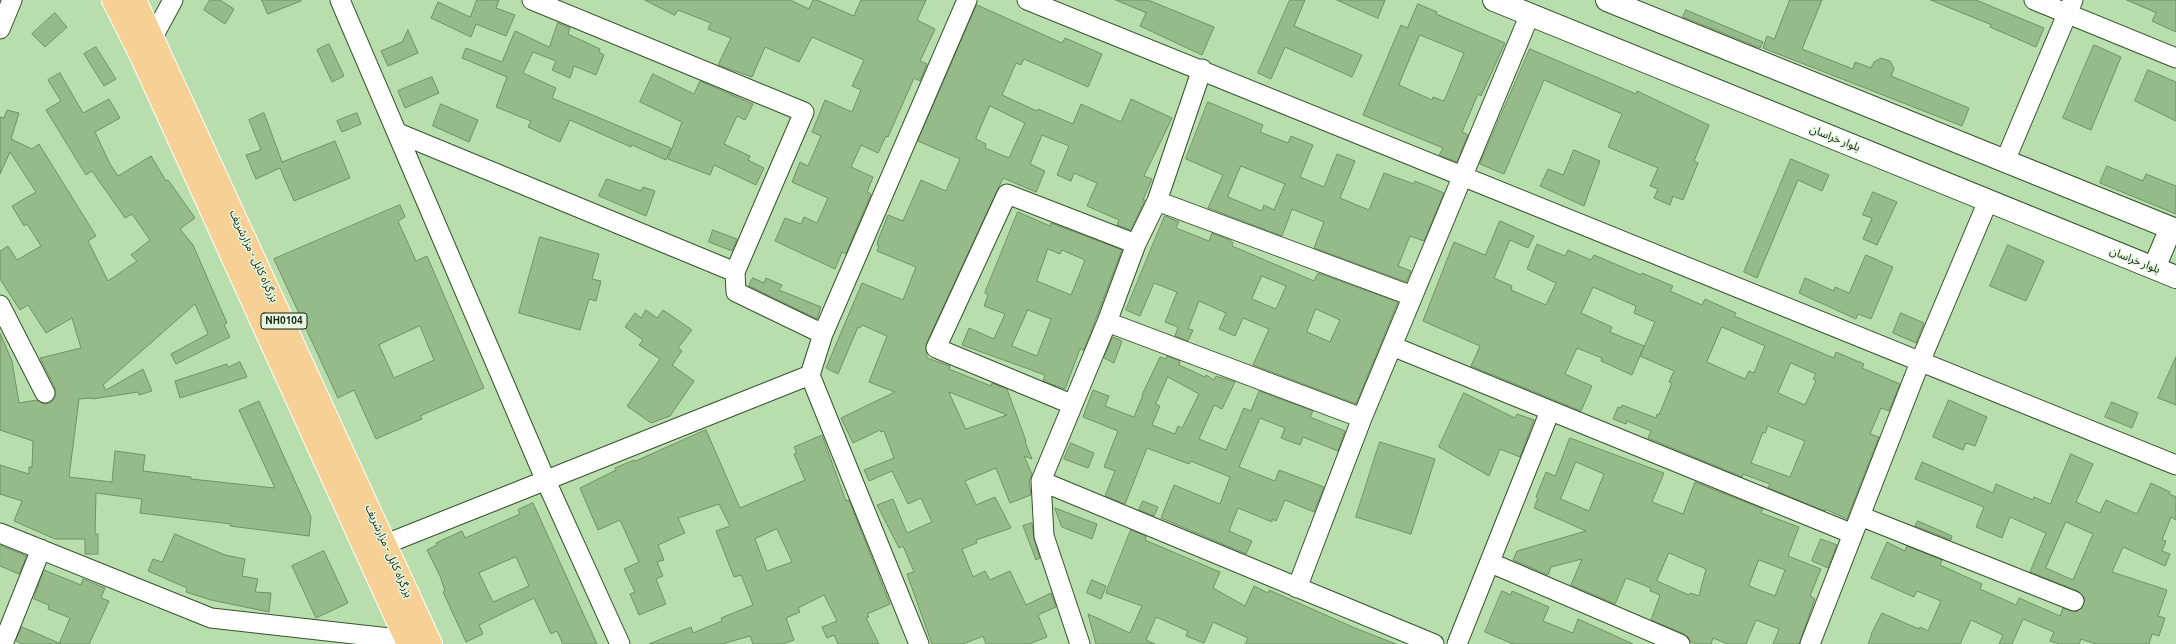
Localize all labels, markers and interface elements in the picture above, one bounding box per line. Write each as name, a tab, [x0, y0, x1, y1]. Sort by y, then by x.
street label: بلوار خراسان	[1808, 122, 1862, 154]
street label: بزرگراه کابل - مزارشریف	[227, 208, 281, 304]
street label: بلوار خراسان	[2108, 244, 2162, 276]
road number: NH0104	[261, 313, 307, 329]
street label: بزرگراه کابل - مزارشریف	[363, 503, 415, 599]

